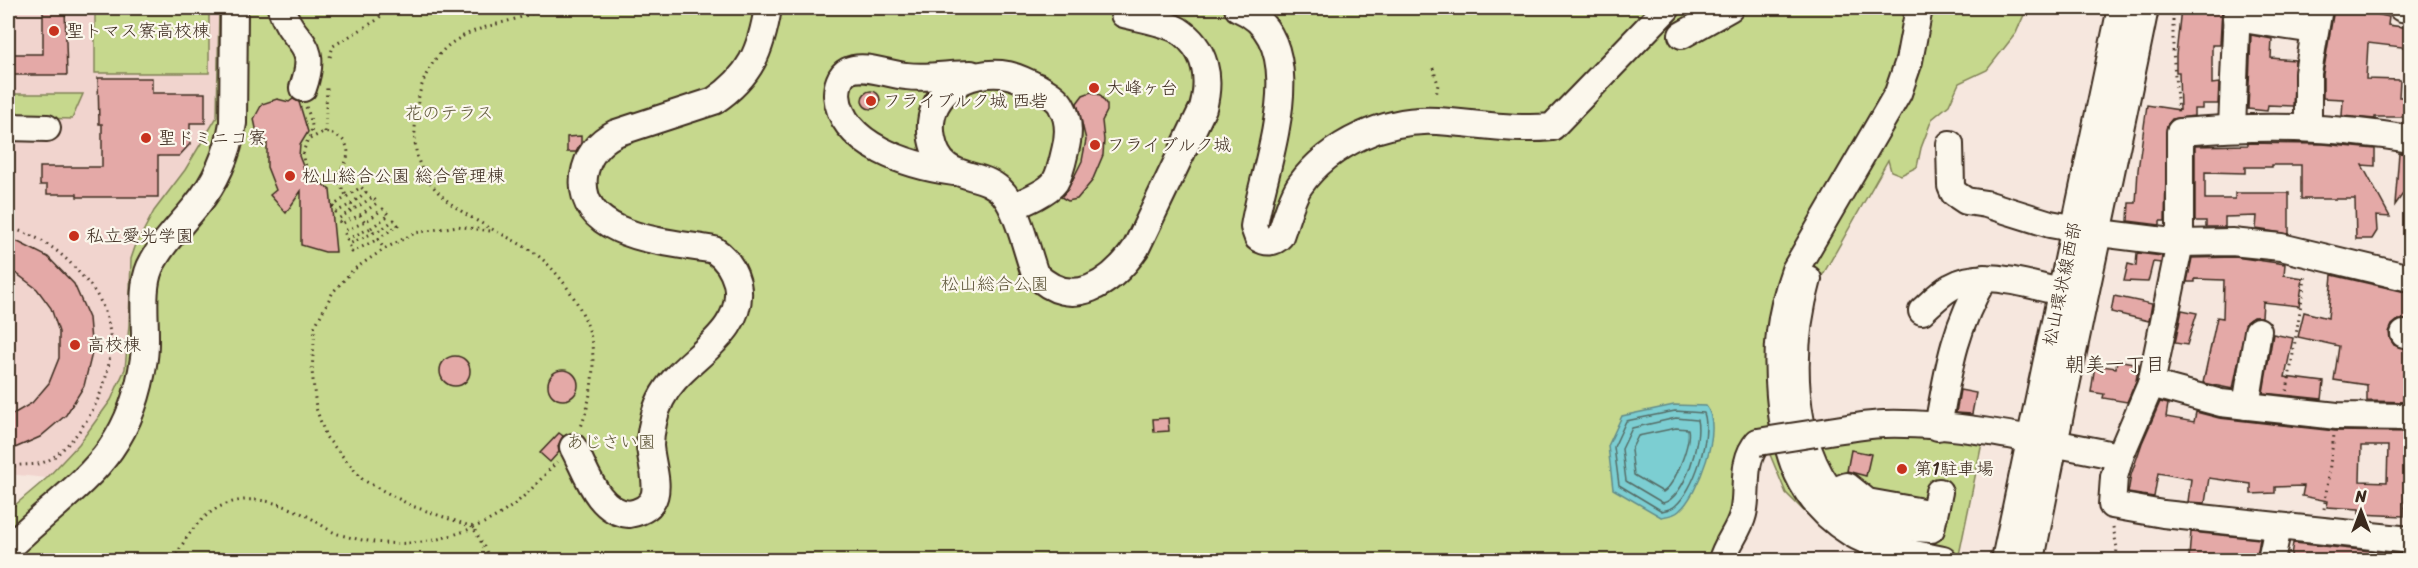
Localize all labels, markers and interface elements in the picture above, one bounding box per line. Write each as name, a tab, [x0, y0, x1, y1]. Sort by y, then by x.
place label: 聖トマス寮高校棟	[66, 15, 210, 47]
marker: 聖トマス寮高校棟	[47, 24, 61, 38]
place label: 大峰ヶ台	[1106, 72, 1178, 104]
marker: 大峰ヶ台	[1087, 81, 1101, 95]
place label: フライブルク城 西砦	[883, 85, 1048, 117]
marker: フライブルク城 西砦	[864, 94, 878, 108]
park label: 花のテラス	[404, 97, 494, 129]
place label: 聖ドミニコ寮	[158, 122, 266, 154]
place label: フライブルク城	[1107, 129, 1232, 161]
marker: 聖ドミニコ寮	[139, 131, 153, 145]
marker: フライブルク城	[1088, 138, 1102, 152]
place label: 松山総合公園 総合管理棟	[302, 160, 505, 192]
marker: 松山総合公園 総合管理棟	[283, 169, 297, 183]
street label: 松山環状線西部	[2033, 219, 2091, 349]
place label: 私立愛光学園	[86, 220, 194, 252]
marker: 私立愛光学園	[67, 229, 81, 243]
park label: 松山総合公園	[941, 268, 1049, 300]
place label: 高校棟	[87, 329, 141, 361]
marker: 高校棟	[68, 338, 82, 352]
district label: 朝美一丁目	[2065, 347, 2165, 382]
park label: あじさい園	[566, 426, 656, 458]
place label: 第1駐車場	[1914, 453, 1994, 485]
marker: 第1駐車場	[1895, 462, 1909, 476]
north arrow	[2331, 481, 2391, 541]
text: N	[2354, 482, 2367, 511]

